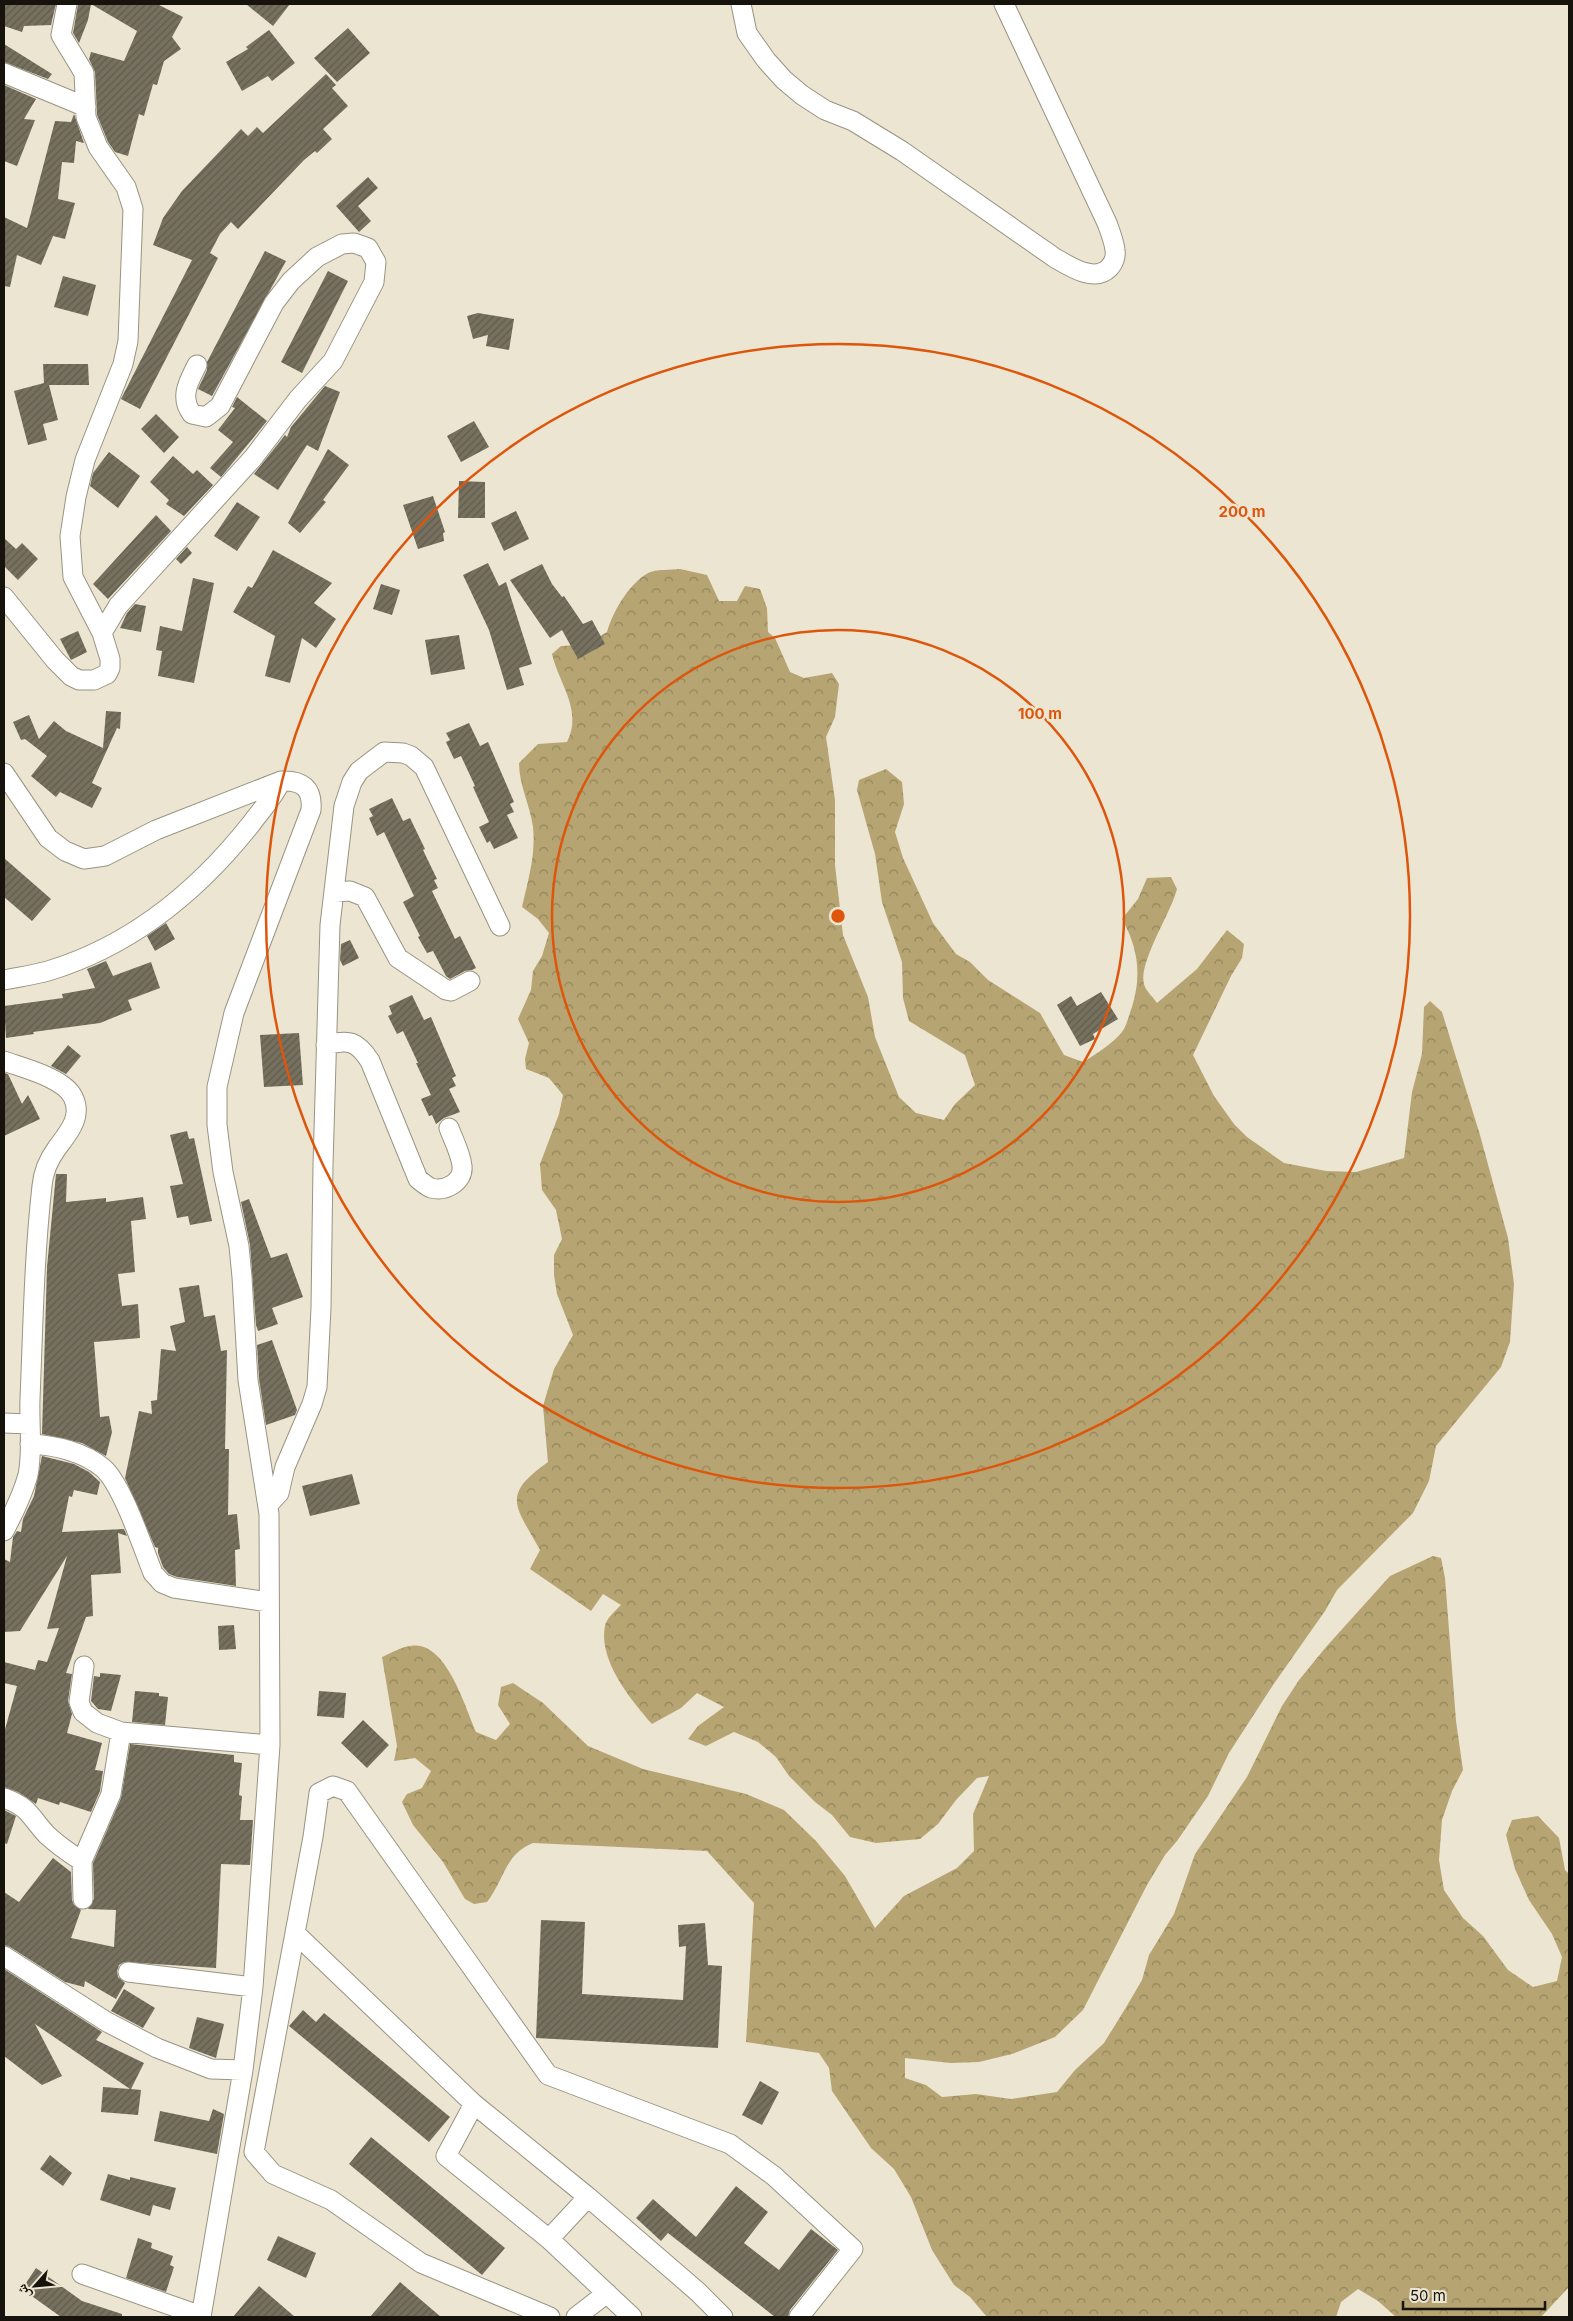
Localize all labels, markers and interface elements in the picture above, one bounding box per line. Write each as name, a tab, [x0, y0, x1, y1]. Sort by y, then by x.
text: 200 m	[1219, 502, 1265, 521]
text: 100 m	[1018, 704, 1062, 723]
centre of rings	[829, 907, 847, 925]
north arrow	[10, 2261, 60, 2311]
scale bar	[1403, 2278, 1546, 2310]
text: ش	[12, 2281, 35, 2303]
text: 50 m	[1410, 2286, 1446, 2305]

